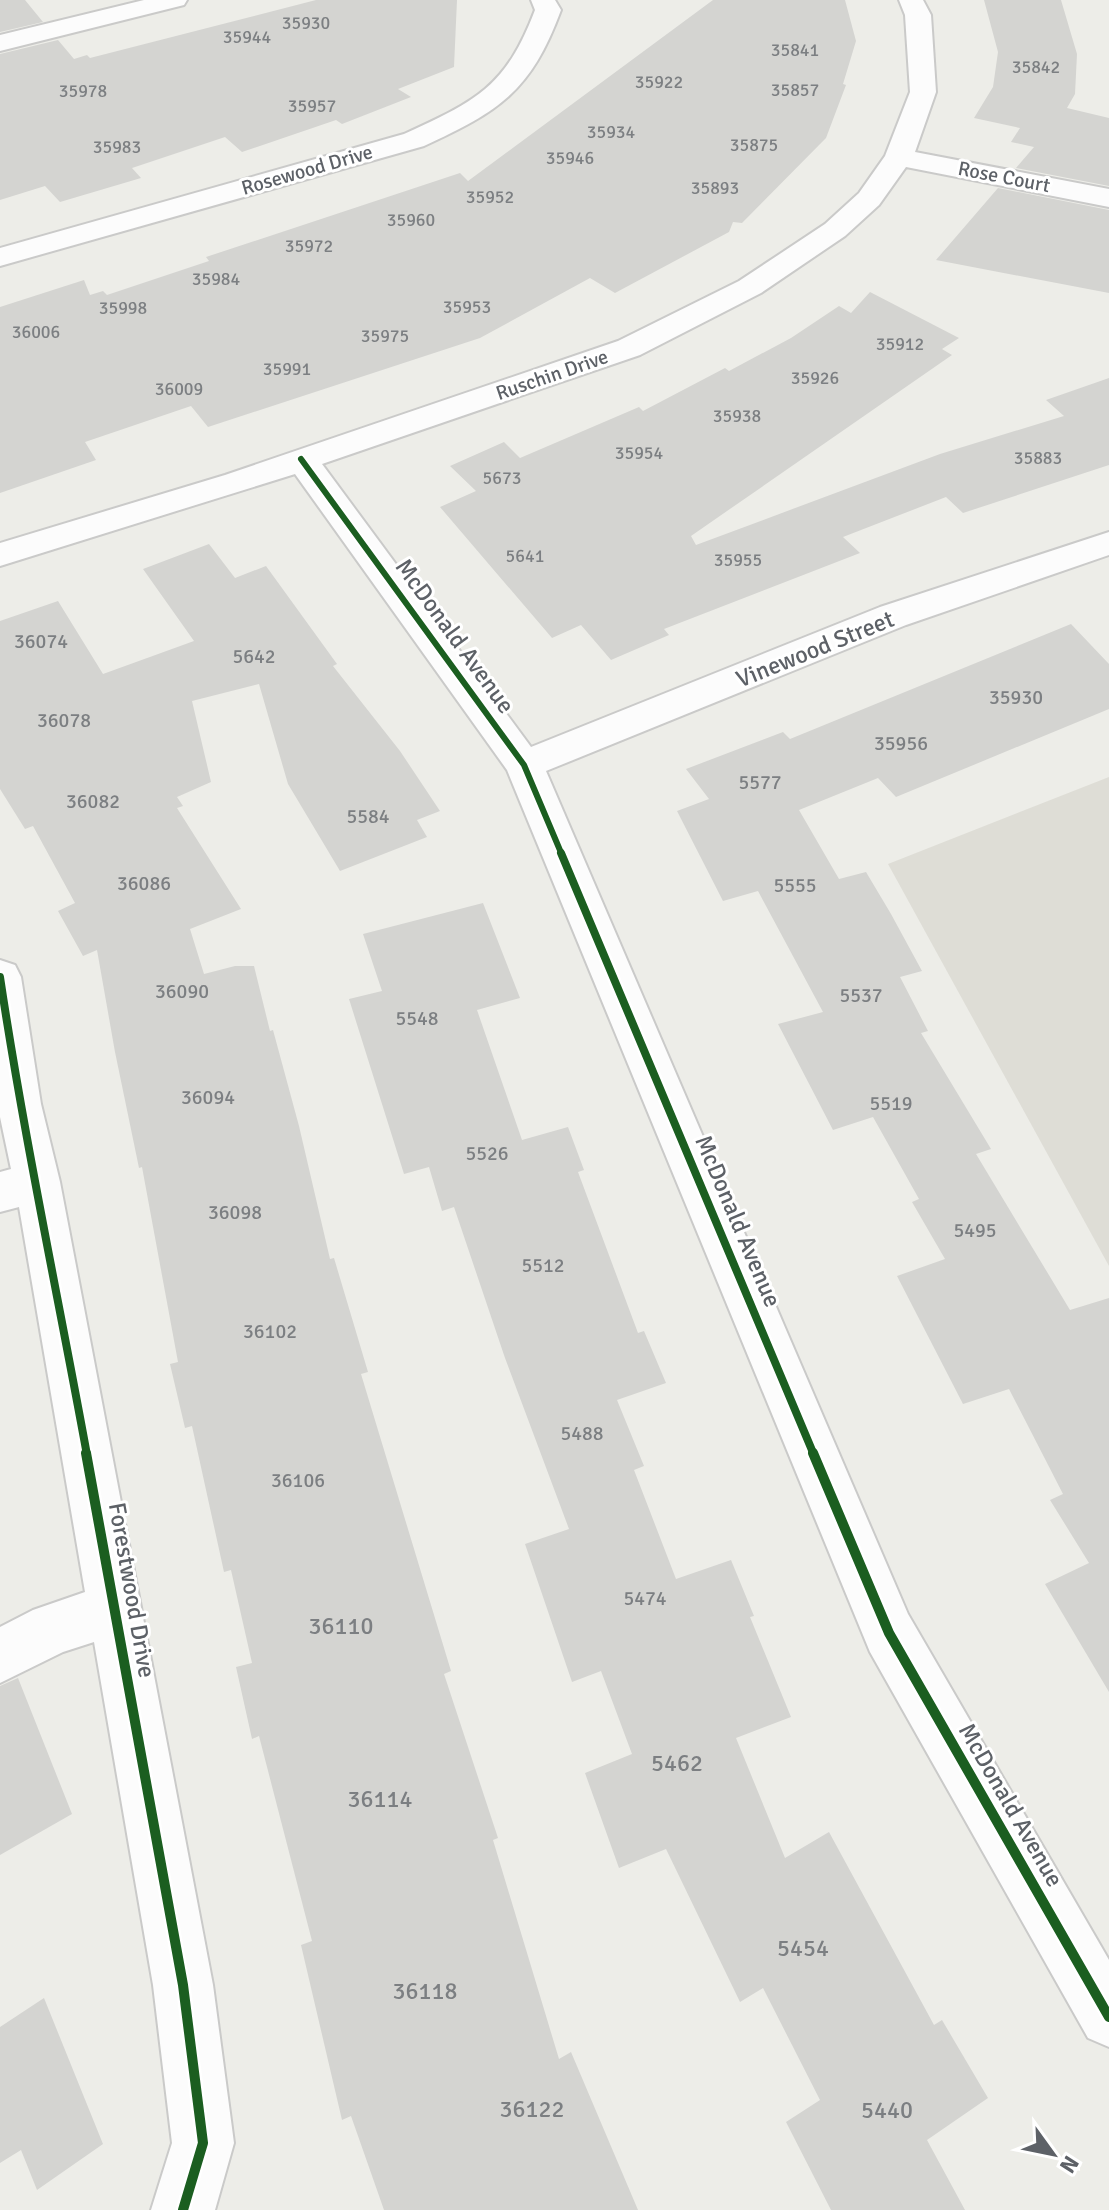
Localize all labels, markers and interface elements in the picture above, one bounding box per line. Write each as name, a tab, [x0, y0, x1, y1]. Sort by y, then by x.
house number: 35930	[282, 12, 330, 34]
house number: 35944	[223, 26, 272, 48]
house number: 35841	[771, 39, 819, 61]
house number: 35842	[1012, 56, 1060, 78]
house number: 35922	[635, 71, 683, 93]
house number: 35857	[771, 79, 819, 101]
house number: 35978	[59, 80, 107, 102]
house number: 35957	[288, 95, 336, 117]
house number: 35934	[587, 121, 636, 143]
house number: 35875	[730, 134, 778, 156]
house number: 35983	[93, 136, 141, 158]
street label: Rosewood Drive	[238, 139, 376, 201]
house number: 35946	[546, 147, 594, 169]
street label: Rose Court	[956, 156, 1052, 198]
house number: 35893	[691, 177, 739, 199]
house number: 35952	[466, 186, 514, 208]
house number: 35960	[387, 209, 435, 231]
house number: 35972	[285, 235, 333, 257]
house number: 35984	[192, 268, 241, 290]
house number: 35953	[443, 296, 491, 318]
house number: 35998	[99, 297, 147, 319]
house number: 36006	[12, 321, 60, 343]
house number: 35975	[361, 325, 409, 347]
house number: 35912	[876, 333, 924, 355]
street label: Ruschin Drive	[493, 344, 611, 406]
house number: 35991	[263, 358, 311, 380]
house number: 35926	[791, 367, 839, 389]
house number: 36009	[155, 378, 203, 400]
house number: 35938	[713, 405, 761, 427]
house number: 35954	[615, 442, 664, 464]
house number: 35883	[1014, 447, 1062, 469]
house number: 5673	[483, 467, 521, 489]
house number: 5641	[506, 545, 544, 567]
house number: 35955	[714, 549, 762, 571]
street label: McDonald Avenue	[389, 553, 521, 719]
street label: Vinewood Street	[732, 604, 898, 694]
house number: 36074	[14, 629, 68, 654]
house number: 5642	[232, 644, 276, 669]
house number: 35930	[989, 685, 1043, 710]
house number: 36078	[37, 708, 91, 733]
house number: 35956	[874, 731, 928, 756]
house number: 5577	[738, 770, 782, 795]
house number: 36082	[66, 789, 120, 814]
house number: 5584	[346, 804, 390, 829]
house number: 36086	[117, 871, 171, 896]
house number: 5555	[773, 873, 817, 898]
house number: 36090	[155, 979, 209, 1004]
house number: 5537	[839, 983, 883, 1008]
house number: 5548	[395, 1006, 439, 1031]
house number: 36094	[181, 1085, 235, 1110]
house number: 5519	[869, 1091, 913, 1116]
street label: McDonald Avenue	[688, 1130, 788, 1312]
house number: 5526	[465, 1141, 509, 1166]
house number: 36098	[208, 1200, 262, 1225]
house number: 5495	[953, 1218, 997, 1243]
house number: 5512	[521, 1253, 565, 1278]
house number: 36102	[243, 1319, 297, 1344]
house number: 5488	[560, 1421, 604, 1446]
house number: 36106	[271, 1468, 325, 1493]
street label: Forestwood Drive	[102, 1500, 162, 1680]
house number: 5474	[623, 1586, 667, 1611]
house number: 36110	[309, 1611, 373, 1641]
street label: McDonald Avenue	[952, 1718, 1070, 1892]
house number: 5462	[651, 1748, 703, 1778]
house number: 36114	[348, 1784, 412, 1814]
house number: 5454	[777, 1933, 829, 1963]
house number: 36118	[393, 1976, 457, 2006]
house number: 36122	[500, 2094, 564, 2124]
house number: 5440	[861, 2095, 913, 2125]
north arrow	[1013, 2114, 1093, 2194]
text: N	[1054, 2151, 1085, 2178]

